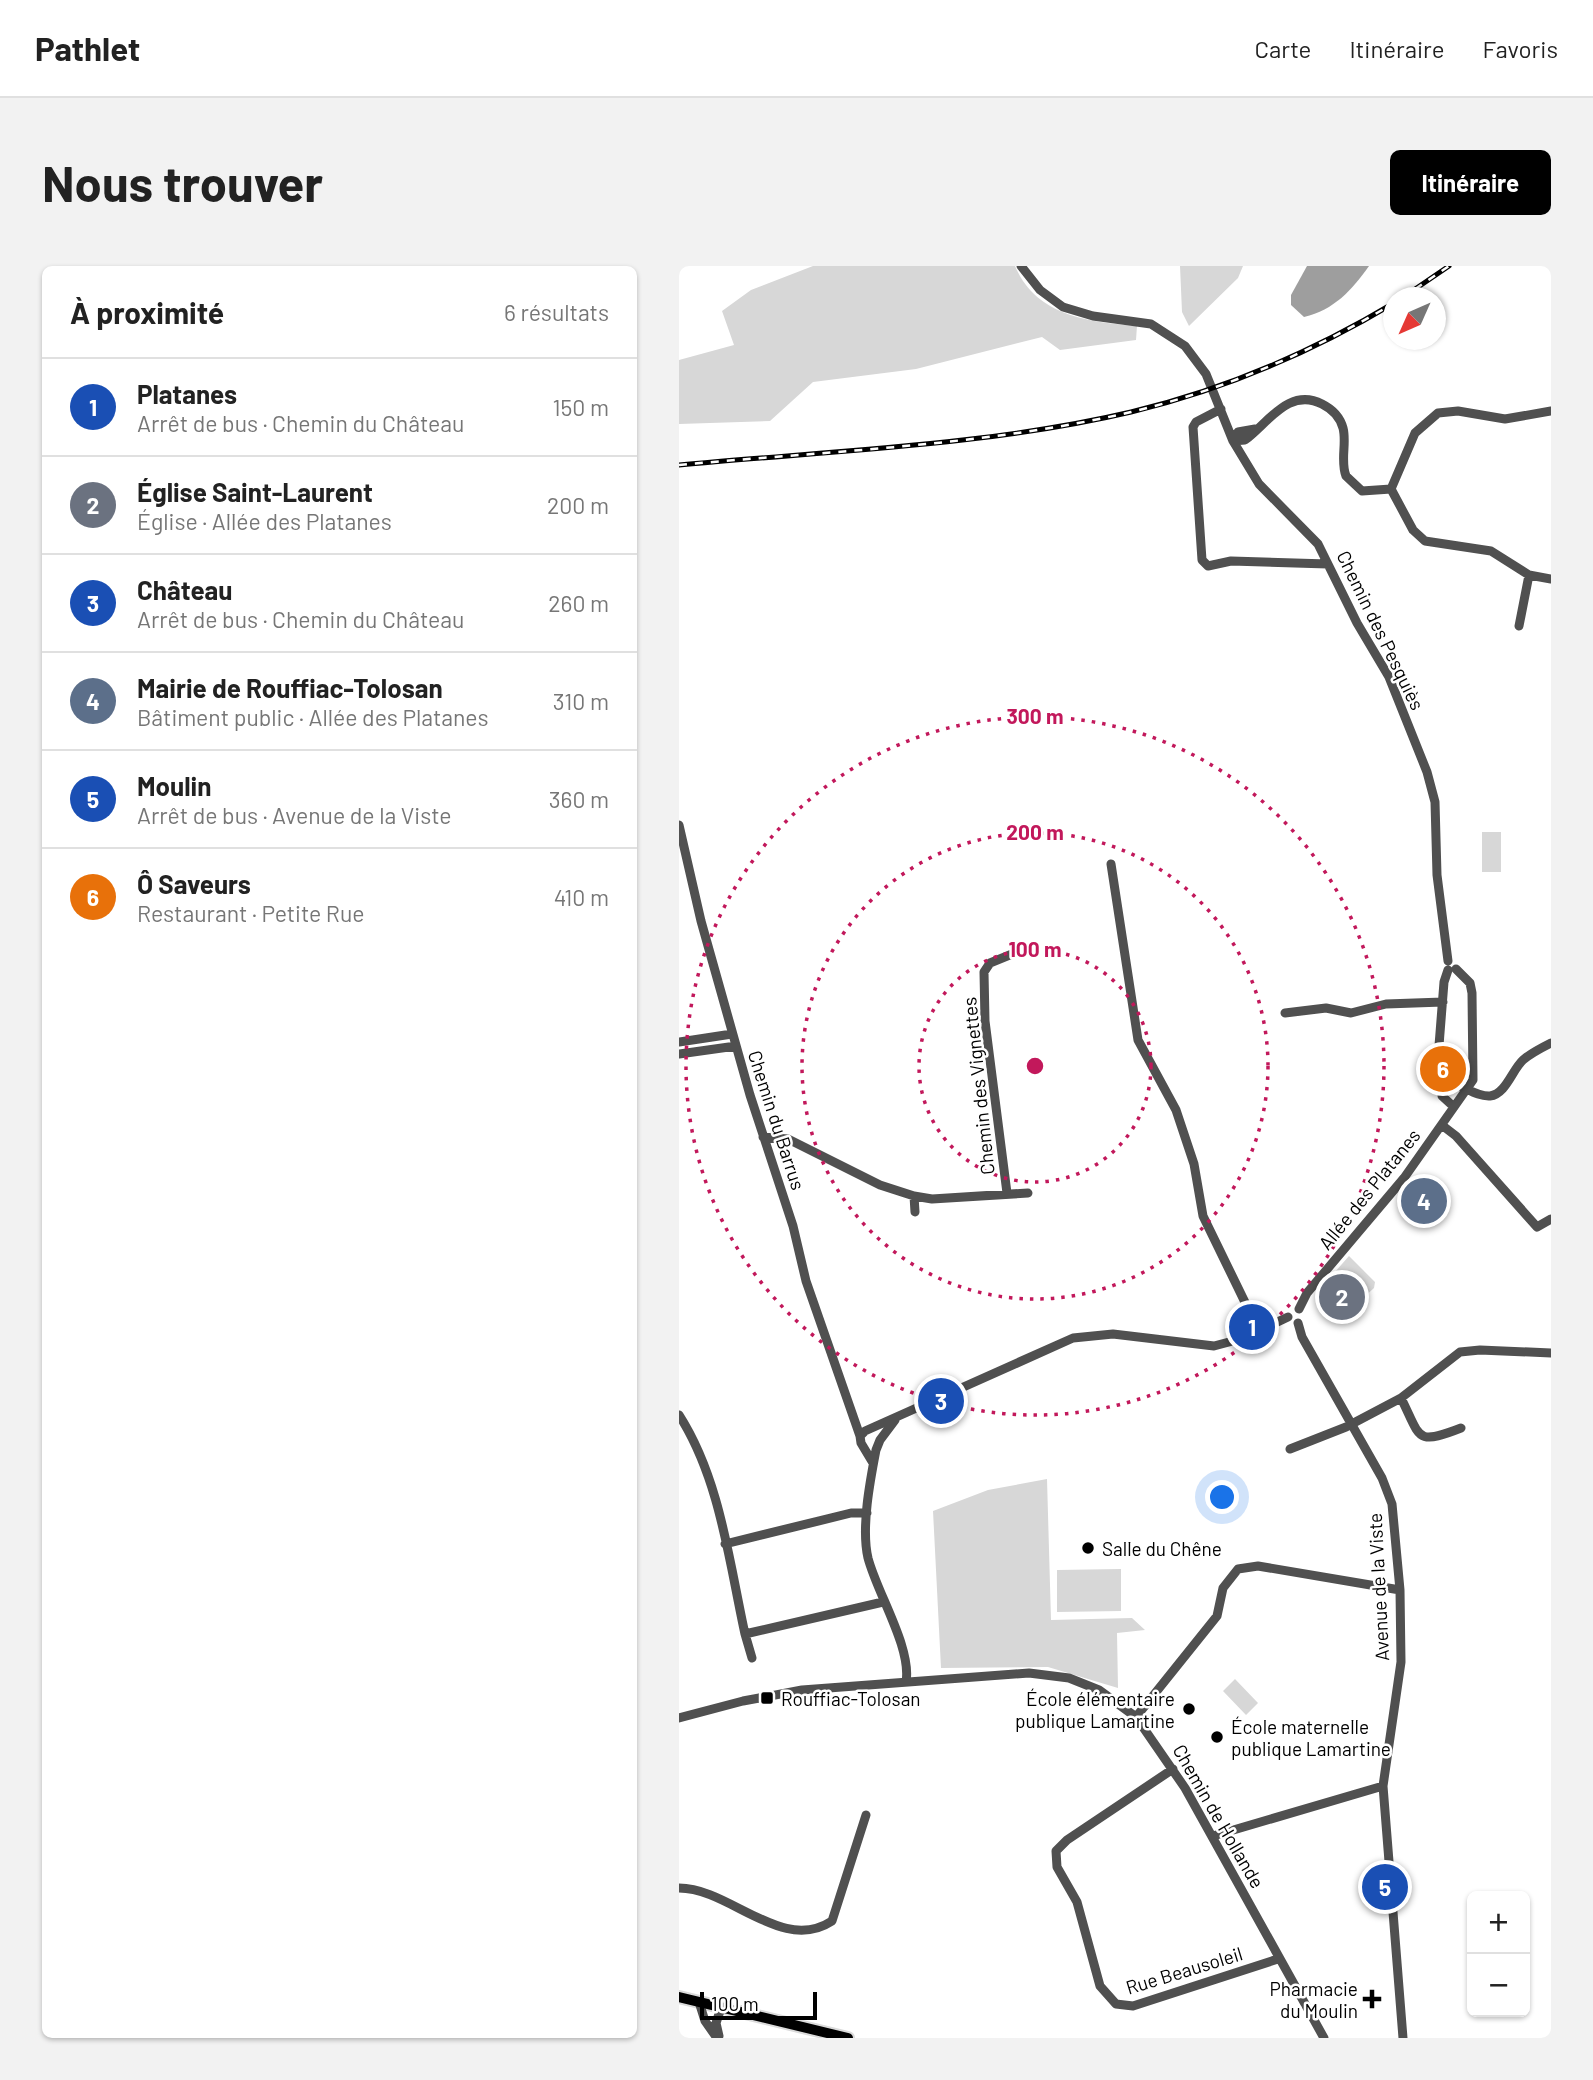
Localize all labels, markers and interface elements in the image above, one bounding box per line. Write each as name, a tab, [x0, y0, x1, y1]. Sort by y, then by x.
text: Pathlet	[35, 28, 140, 68]
text: Carte	[1255, 34, 1311, 63]
text: Itinéraire	[1349, 34, 1445, 63]
text: Favoris	[1483, 34, 1558, 63]
button: Itinéraire	[1390, 150, 1551, 215]
text: Nous trouver	[42, 153, 323, 212]
north arrow	[1383, 287, 1446, 350]
text: À proximité	[70, 294, 224, 330]
text: 6 résultats	[504, 298, 609, 326]
text: Platanes	[137, 378, 237, 409]
text: 1	[89, 393, 97, 421]
text: 150 m	[553, 393, 609, 421]
text: Arrêt de bus · Chemin du Château	[137, 409, 464, 437]
text: Église Saint-Laurent	[137, 476, 373, 507]
text: 2	[87, 491, 99, 519]
text: 200 m	[547, 491, 609, 519]
text: Église · Allée des Platanes	[137, 507, 392, 535]
street label: Chemin des Pesquiès	[1332, 547, 1430, 713]
text: Château	[137, 574, 232, 605]
text: 3	[87, 589, 99, 617]
text: 260 m	[548, 589, 609, 617]
text: Arrêt de bus · Chemin du Château	[137, 605, 464, 633]
text: Mairie de Rouffiac-Tolosan	[137, 672, 443, 703]
text: 4	[86, 687, 100, 715]
text: 310 m	[553, 687, 609, 715]
text: Bâtiment public · Allée des Platanes	[137, 703, 488, 731]
text: 300 m	[1006, 703, 1064, 728]
text: Moulin	[137, 770, 211, 801]
text: 5	[87, 785, 99, 813]
text: 360 m	[549, 785, 609, 813]
text: Arrêt de bus · Avenue de la Viste	[137, 801, 452, 829]
text: 200 m	[1006, 819, 1064, 844]
text: Ô Saveurs	[137, 868, 251, 899]
text: 6	[87, 883, 99, 911]
text: 410 m	[554, 883, 609, 911]
text: Restaurant · Petite Rue	[137, 899, 365, 927]
text: 100 m	[1008, 936, 1062, 961]
street label: Chemin des Vignettes	[957, 996, 999, 1176]
pin: 6	[1420, 1043, 1466, 1095]
street label: Chemin du Barrus	[744, 1047, 810, 1193]
centre of rings	[1023, 1054, 1047, 1078]
street label: Allée des Platanes	[1313, 1124, 1425, 1254]
pin: 4	[1401, 1175, 1447, 1227]
pin: 2	[1319, 1271, 1365, 1323]
pin: 1	[1229, 1301, 1275, 1353]
pin: 3	[918, 1375, 964, 1427]
your location	[1205, 1480, 1239, 1514]
street label: Avenue de la Viste	[1363, 1512, 1393, 1662]
place label: Salle du Chêne	[1102, 1537, 1222, 1560]
marker: Salle du Chêne	[1080, 1540, 1096, 1556]
place label: Rouffiac-Tolosan	[781, 1687, 921, 1710]
place label: École élémentaire publique Lamartine	[1015, 1687, 1175, 1732]
marker: Rouffiac-Tolosan	[759, 1690, 775, 1706]
marker: École élémentaire publique Lamartine	[1181, 1701, 1197, 1717]
place label: École maternelle publique Lamartine	[1231, 1715, 1391, 1760]
marker: École maternelle publique Lamartine	[1209, 1729, 1225, 1745]
street label: Chemin de Hollande	[1168, 1740, 1270, 1892]
pin: 5	[1362, 1861, 1408, 1913]
map controls	[1467, 1891, 1530, 2017]
button: +	[1467, 1891, 1530, 1954]
street label: Rue Beausoleil	[1123, 1941, 1245, 1999]
button: −	[1467, 1954, 1530, 2017]
place label: Pharmacie du Moulin	[1270, 1977, 1358, 2022]
scale bar	[700, 1989, 817, 2021]
marker: Pharmacie du Moulin	[1364, 1991, 1380, 2007]
text: 100 m	[711, 1992, 759, 2015]

